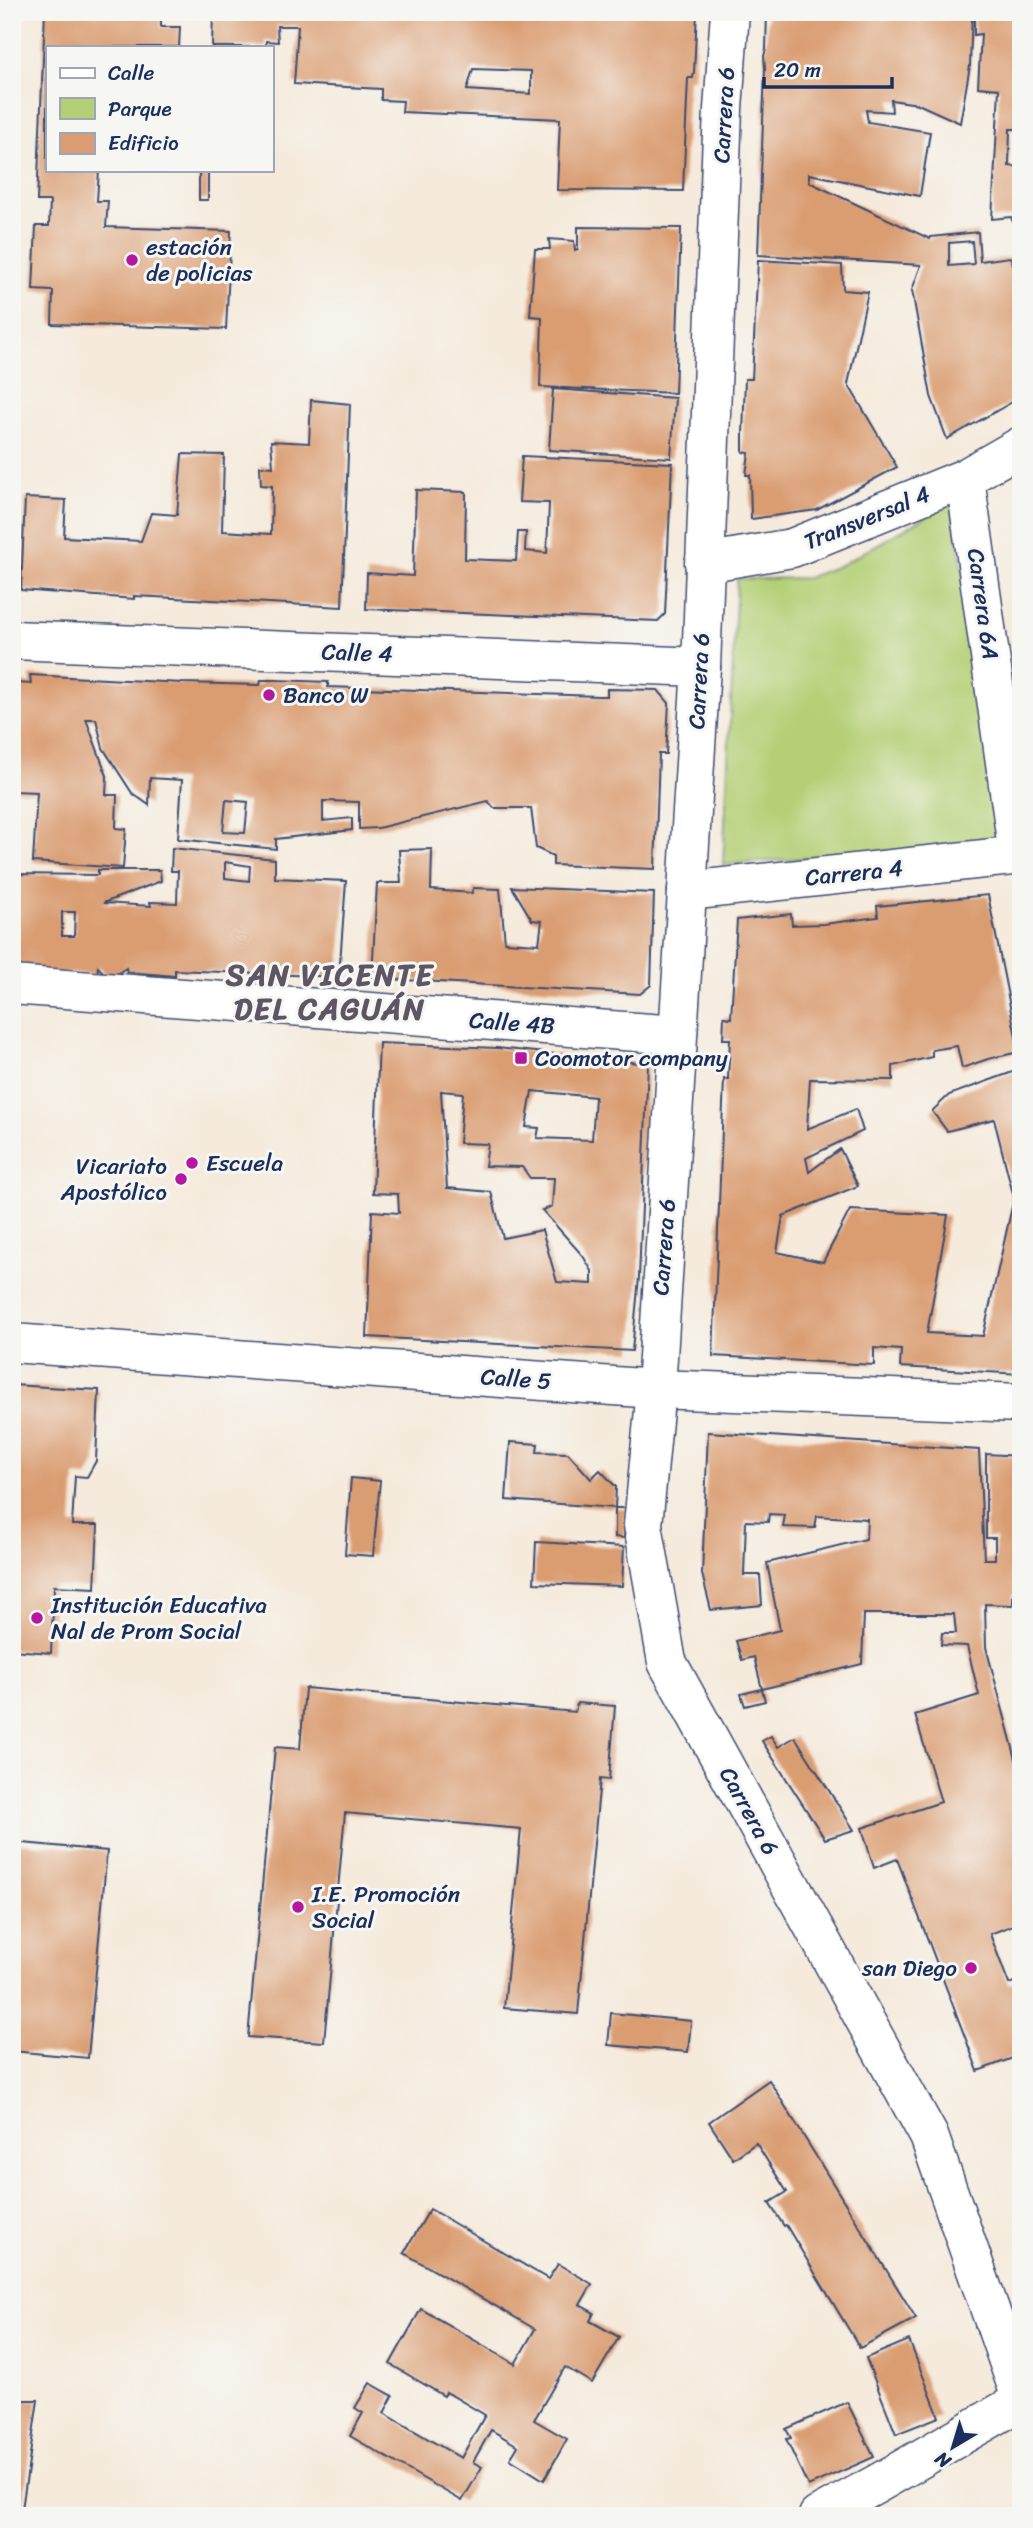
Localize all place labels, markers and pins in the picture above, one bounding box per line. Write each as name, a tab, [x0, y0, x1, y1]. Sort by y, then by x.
place label: estación de policias	[146, 227, 253, 294]
marker: estación de policias	[124, 252, 140, 268]
place label: Banco W	[283, 675, 370, 716]
marker: Banco W	[261, 687, 277, 703]
place label: Coomotor company	[535, 1038, 728, 1079]
marker: Coomotor company	[513, 1050, 529, 1066]
place label: Escuela	[206, 1143, 284, 1184]
place label: Vicariato Apostólico	[60, 1146, 167, 1213]
marker: Escuela	[184, 1155, 200, 1171]
marker: Vicariato Apostólico	[173, 1171, 189, 1187]
place label: Institución Educativa Nal de Prom Social	[50, 1585, 267, 1652]
marker: Institución Educativa Nal de Prom Social	[29, 1610, 45, 1626]
place label: I.E. Promoción Social	[311, 1874, 460, 1941]
marker: I.E. Promoción Social	[290, 1899, 306, 1915]
place label: san Diego	[861, 1948, 957, 1989]
marker: san Diego	[963, 1960, 979, 1976]

